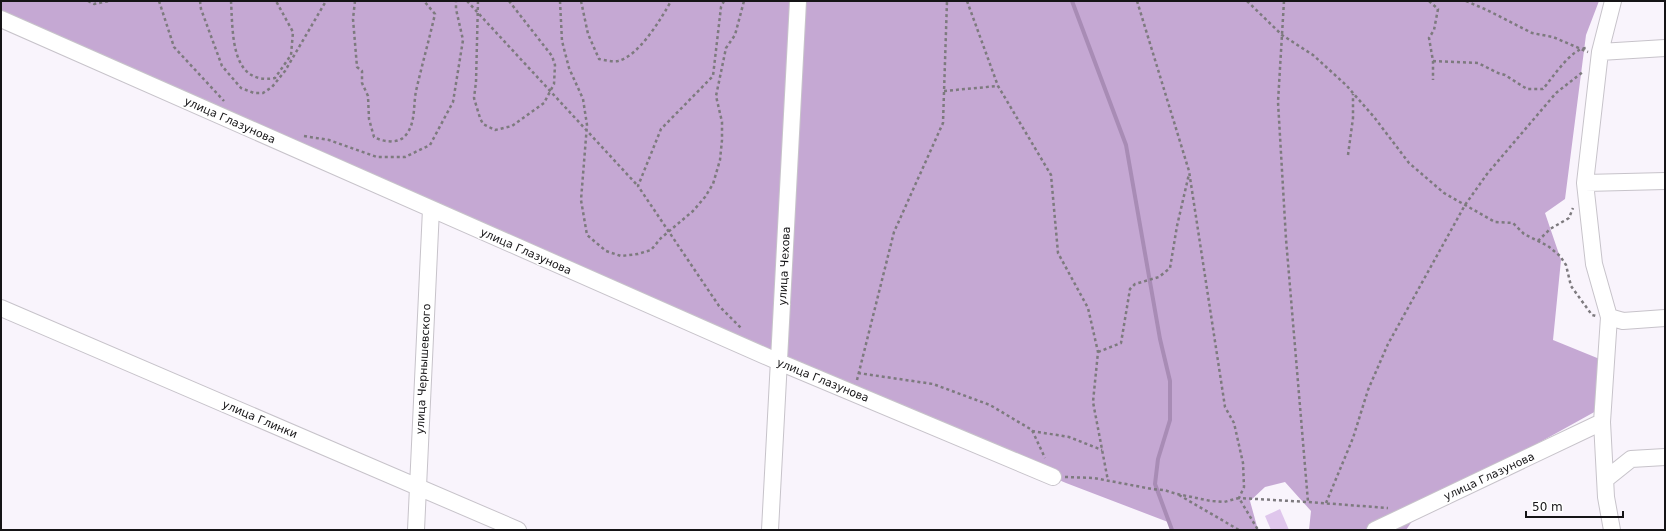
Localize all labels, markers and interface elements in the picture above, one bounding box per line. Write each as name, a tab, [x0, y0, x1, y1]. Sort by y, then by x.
street label: улица Глазунова	[182, 95, 277, 146]
street label: улица Глазунова	[478, 226, 573, 277]
street label: улица Чехова	[776, 226, 793, 306]
street label: улица Чернышевского	[414, 303, 433, 435]
street label: улица Глазунова	[775, 356, 871, 405]
street label: улица Глинки	[220, 398, 299, 441]
street label: улица Глазунова	[1442, 450, 1537, 503]
scale bar	[1526, 493, 1623, 519]
text: 50 m	[1532, 500, 1563, 514]

